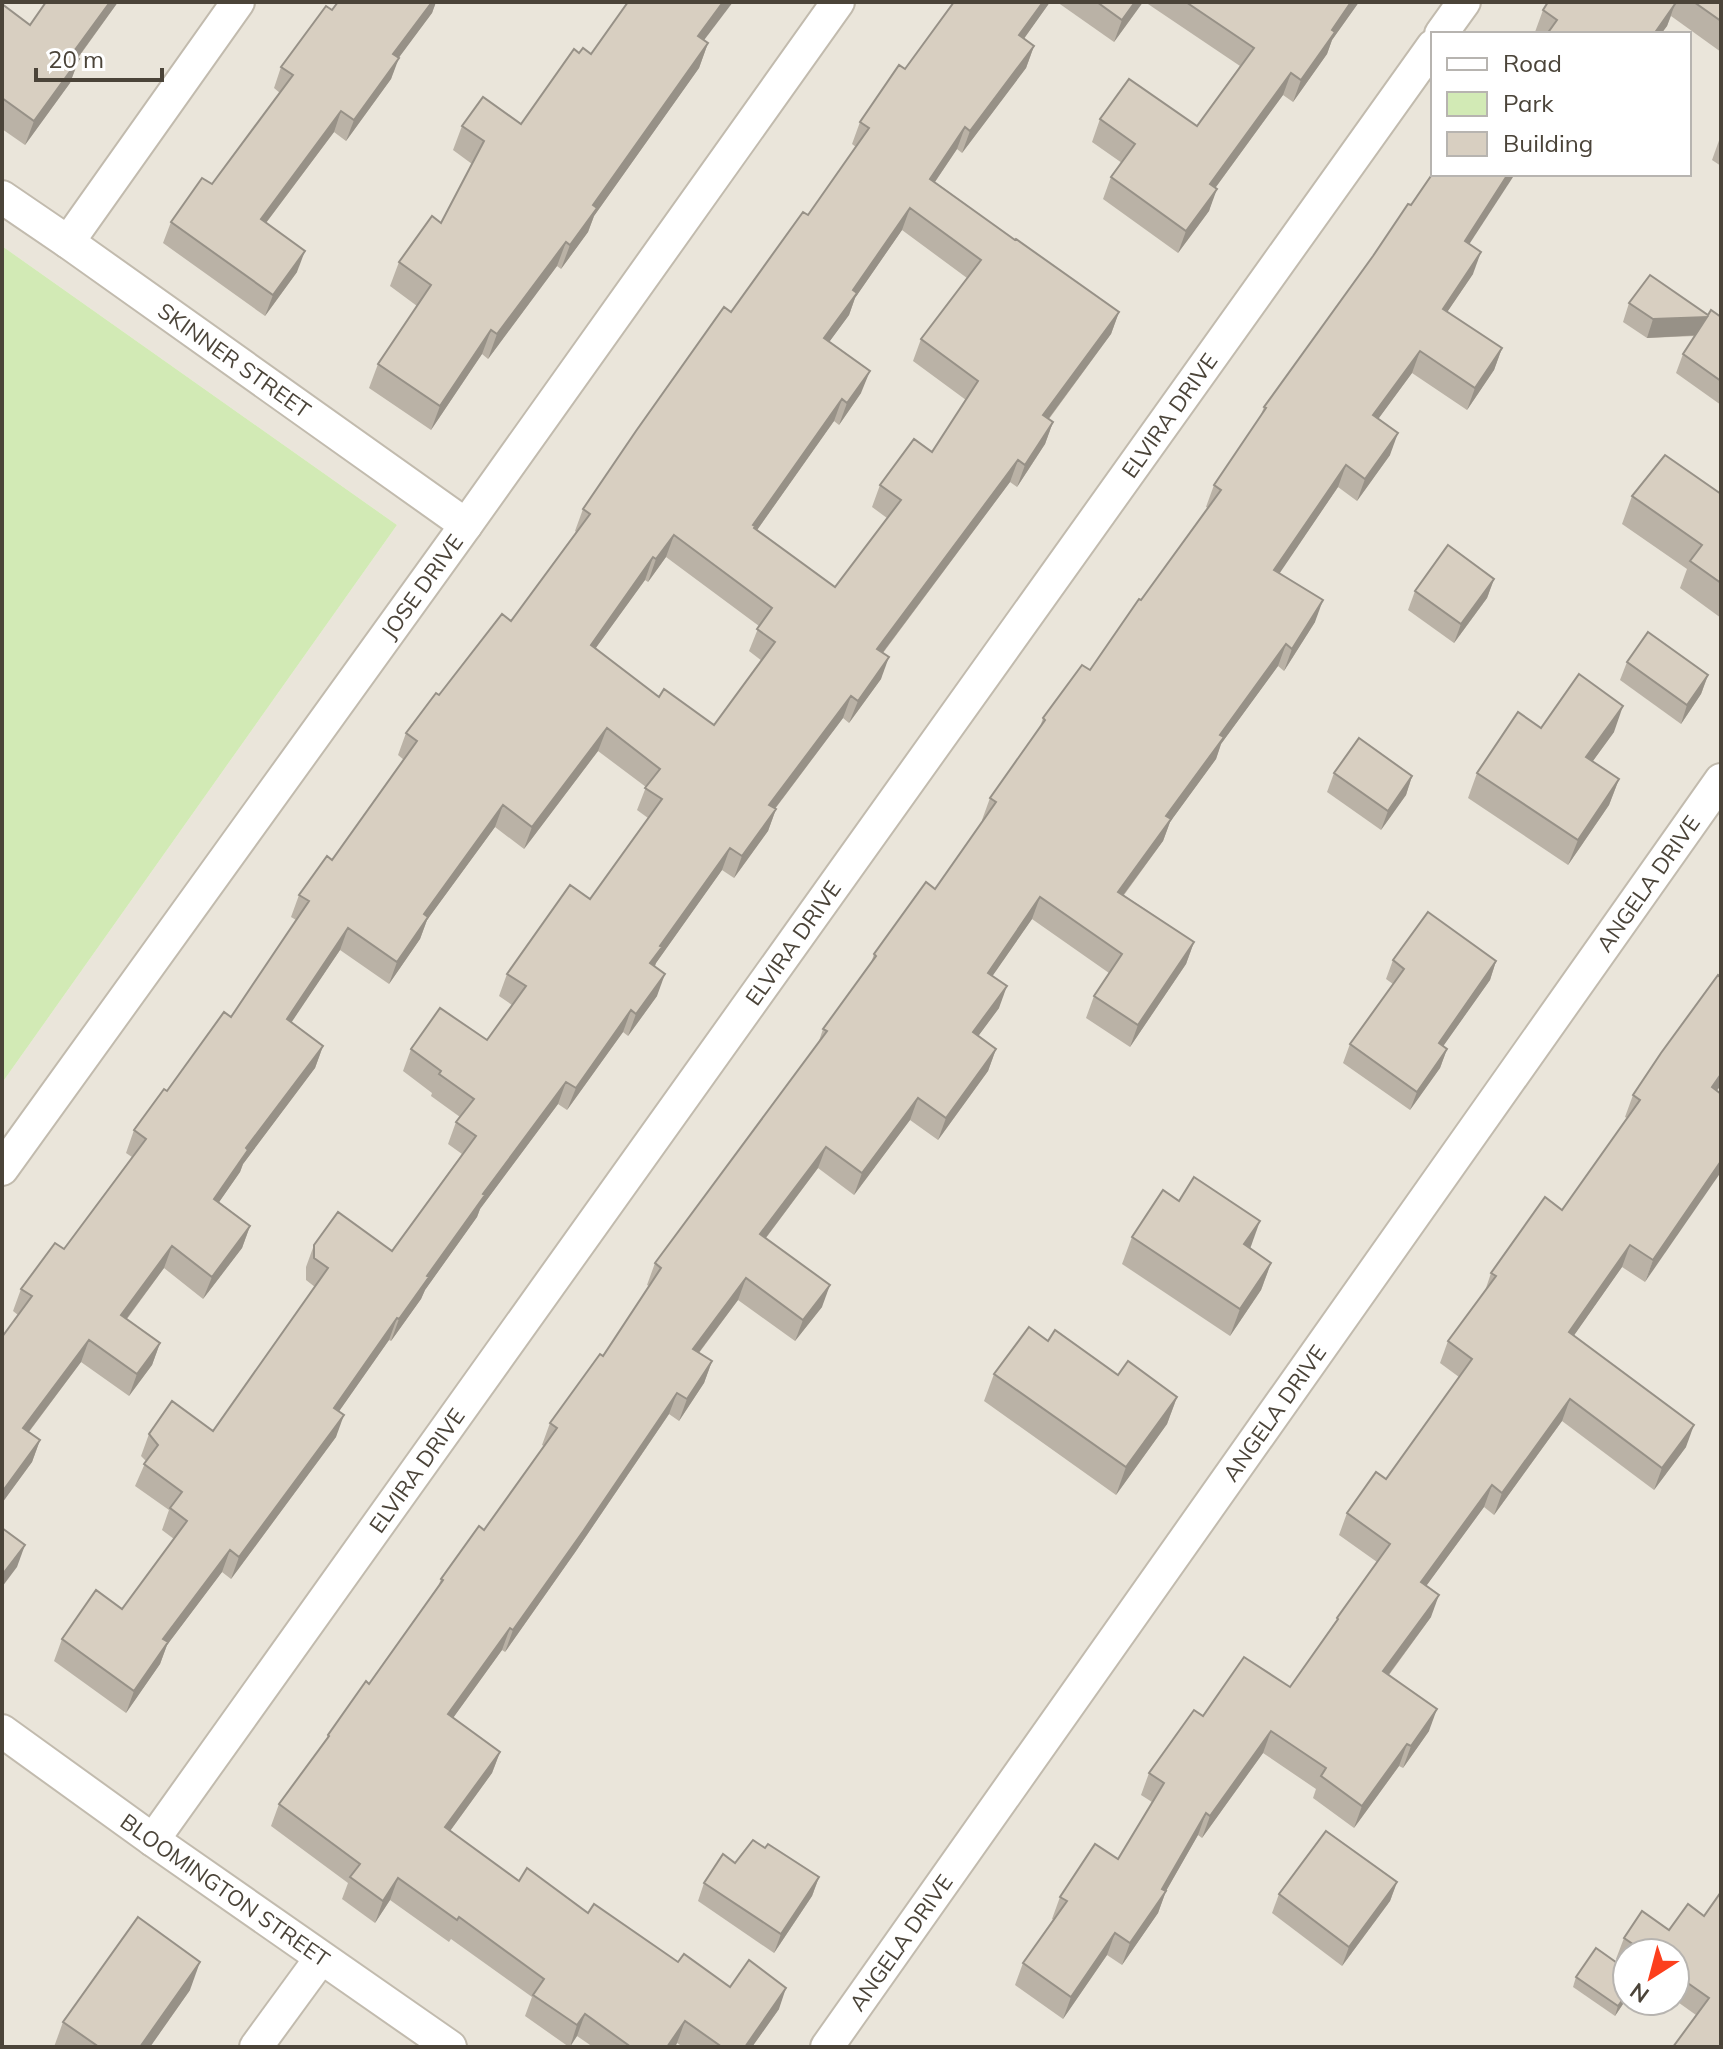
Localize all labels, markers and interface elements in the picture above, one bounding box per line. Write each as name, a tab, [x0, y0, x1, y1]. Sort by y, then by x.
scale bar	[36, 32, 162, 82]
legend	[1431, 32, 1691, 176]
text: 20 m	[48, 44, 104, 74]
text: Road	[1503, 48, 1562, 78]
text: Park	[1503, 88, 1554, 118]
text: Building	[1503, 128, 1593, 158]
street label: SKINNER STREET	[152, 296, 316, 424]
street label: ELVIRA DRIVE	[1115, 348, 1223, 483]
street label: JOSE DRIVE	[375, 529, 469, 644]
street label: ANGELA DRIVE	[1590, 810, 1706, 957]
street label: ELVIRA DRIVE	[739, 875, 847, 1011]
street label: ANGELA DRIVE	[1217, 1339, 1332, 1487]
street label: ELVIRA DRIVE	[363, 1403, 471, 1538]
street label: BLOOMINGTON STREET	[115, 1807, 335, 1973]
street label: ANGELA DRIVE	[843, 1869, 959, 2016]
north arrow	[1611, 1937, 1691, 2017]
text: N	[1624, 1977, 1654, 2009]

